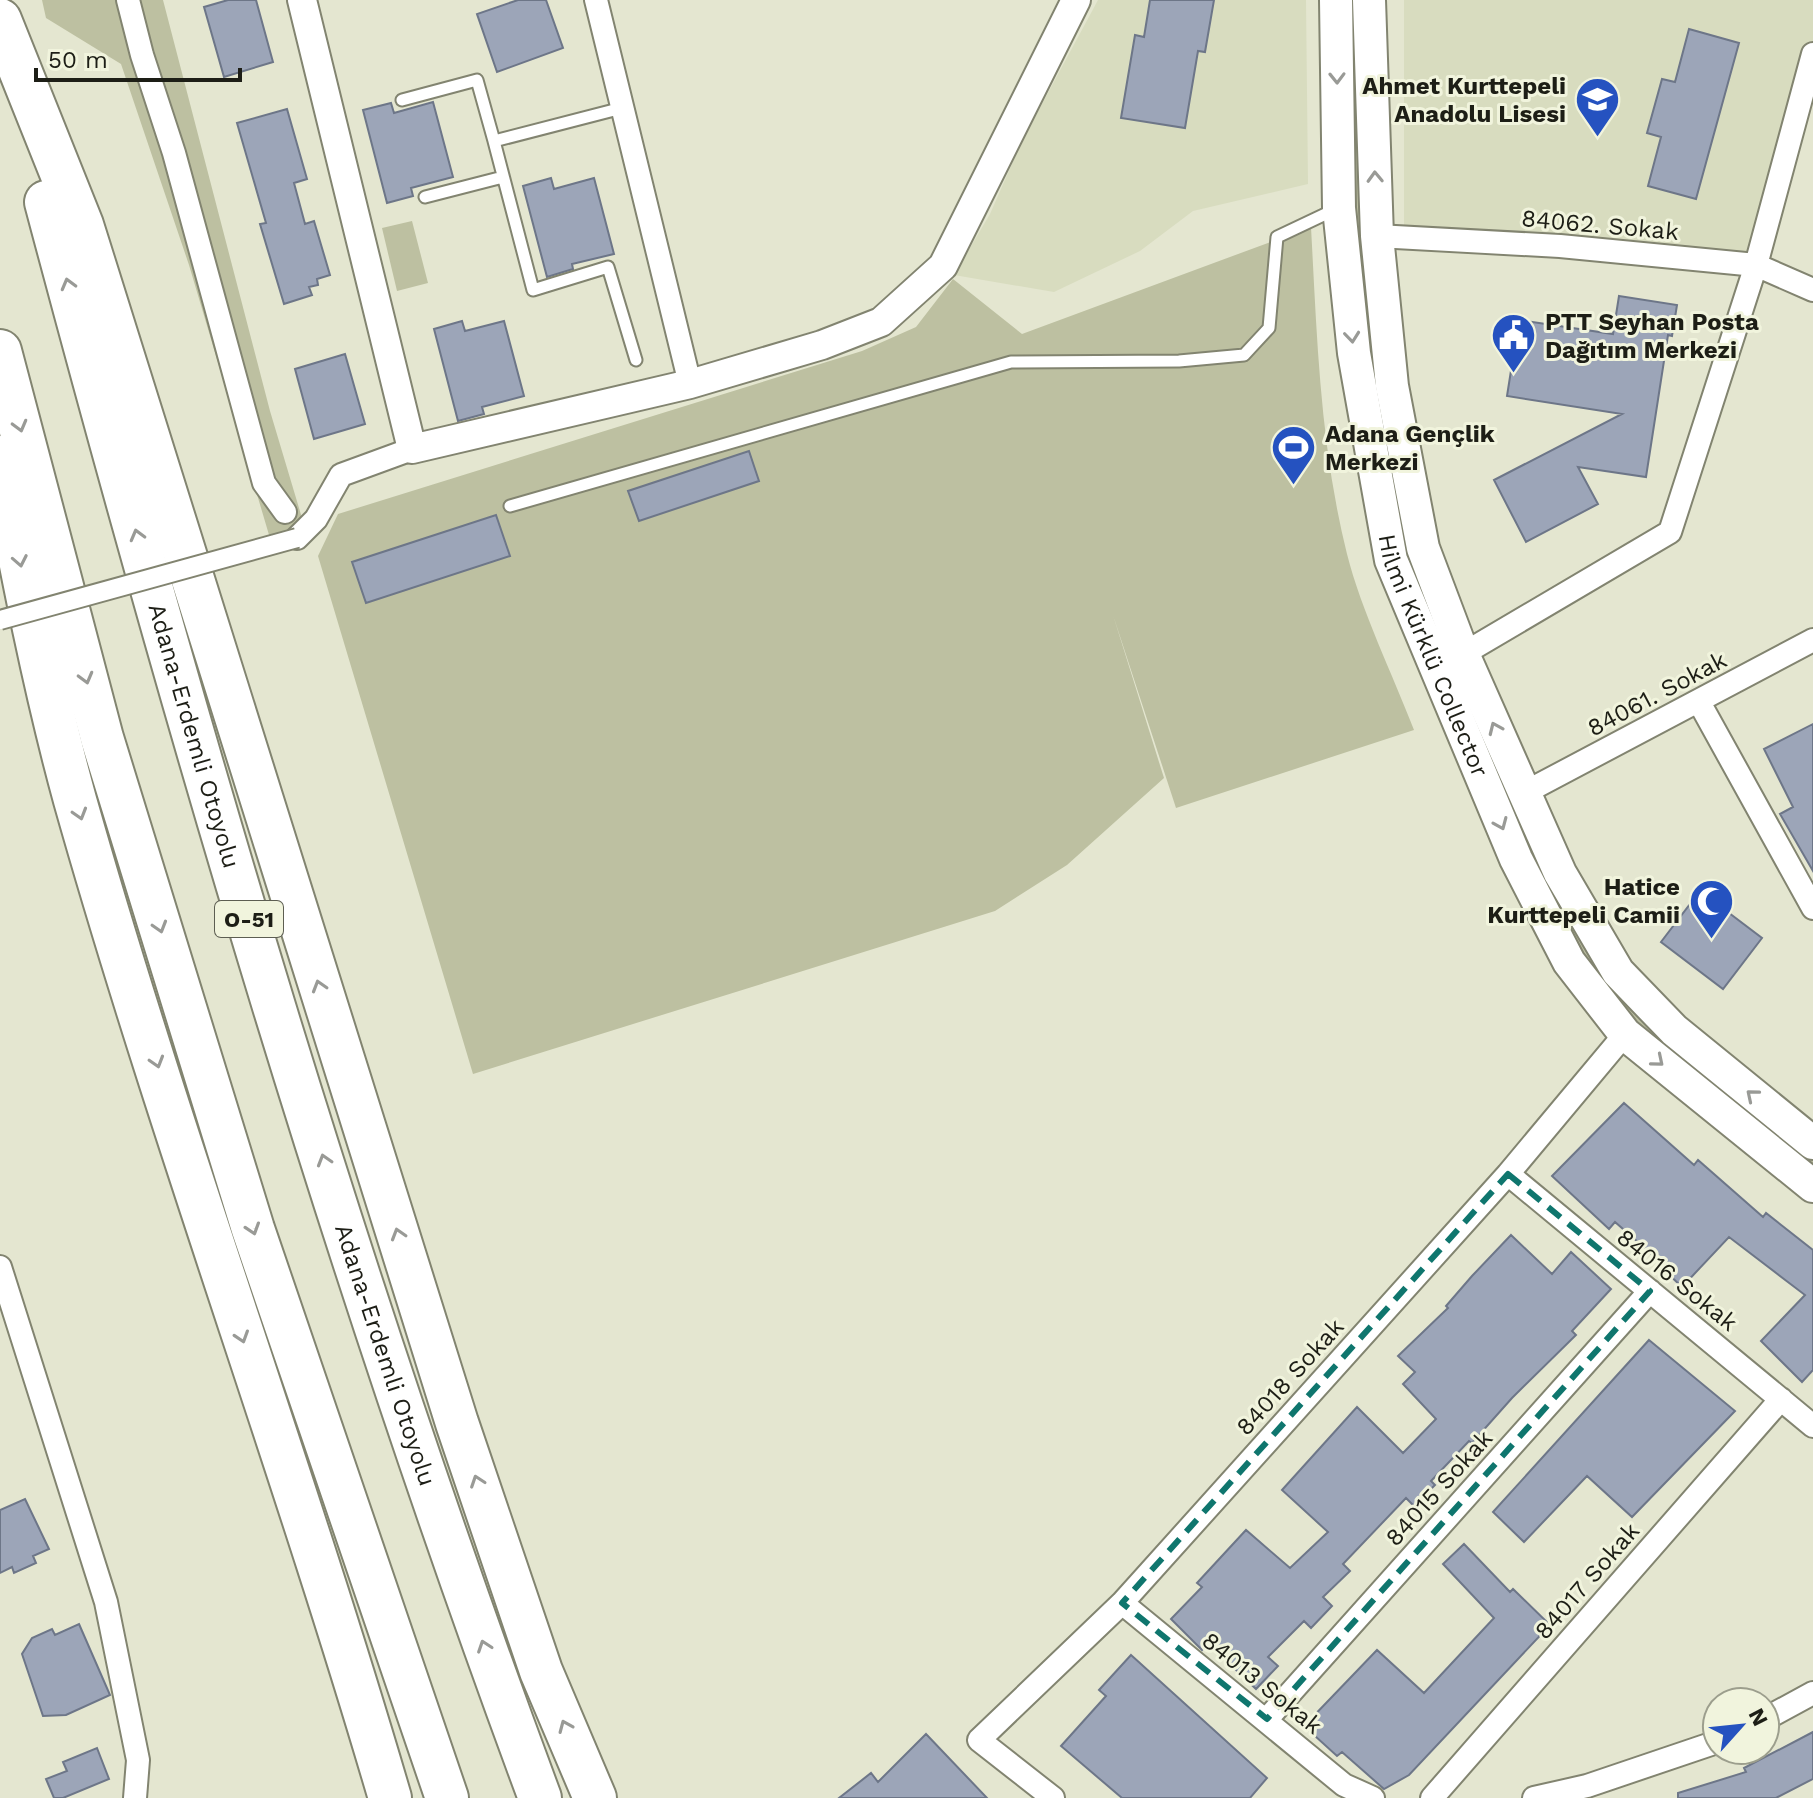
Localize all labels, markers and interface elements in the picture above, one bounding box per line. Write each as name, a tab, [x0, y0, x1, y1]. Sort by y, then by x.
scale bar	[36, 32, 240, 82]
text: 50 m	[48, 46, 108, 74]
one-way arrow	[1328, 72, 1346, 85]
place label: Ahmet Kurttepeli Anadolu Lisesi	[1362, 72, 1566, 128]
school or university icon: Ahmet Kurttepeli Anadolu Lisesi	[1573, 76, 1621, 139]
one-way arrow	[1367, 170, 1384, 183]
street label: 84062. Sokak	[1520, 204, 1680, 246]
one-way arrow	[61, 278, 78, 292]
place label: PTT Seyhan Posta Dağıtım Merkezi	[1545, 308, 1759, 364]
public building icon: PTT Seyhan Posta Dağıtım Merkezi	[1490, 312, 1538, 375]
one-way arrow	[1343, 331, 1360, 344]
one-way arrow	[11, 419, 27, 433]
place label: Adana Gençlik Merkezi	[1325, 420, 1495, 476]
sports icon: Adana Gençlik Merkezi	[1270, 424, 1318, 487]
one-way arrow	[130, 528, 147, 542]
street label: Hilmi Kürklü Collector	[1373, 532, 1494, 781]
one-way arrow	[11, 554, 28, 567]
street label: Adana-Erdemli Otoyolu	[143, 600, 246, 871]
street label: 84061. Sokak	[1583, 645, 1732, 742]
one-way arrow	[77, 670, 94, 684]
one-way arrow	[1489, 721, 1505, 736]
one-way arrow	[71, 806, 87, 820]
one-way arrow	[1492, 816, 1508, 830]
place label: Hatice Kurttepeli Camii	[1487, 873, 1680, 929]
mosque icon: Hatice Kurttepeli Camii	[1687, 877, 1735, 940]
road number: O-51	[215, 901, 283, 937]
one-way arrow	[151, 920, 167, 933]
one-way arrow	[313, 980, 329, 994]
one-way arrow	[1649, 1051, 1663, 1066]
one-way arrow	[147, 1054, 163, 1068]
one-way arrow	[1747, 1090, 1761, 1105]
one-way arrow	[317, 1153, 333, 1167]
street label: Adana-Erdemli Otoyolu	[329, 1221, 442, 1490]
one-way arrow	[244, 1222, 260, 1235]
street label: 84016 Sokak	[1611, 1223, 1743, 1337]
one-way arrow	[391, 1227, 407, 1241]
street label: 84018 Sokak	[1230, 1313, 1350, 1441]
one-way arrow	[232, 1330, 248, 1344]
street label: 84015 Sokak	[1380, 1424, 1499, 1552]
one-way arrow	[471, 1475, 487, 1489]
street label: 84017 Sokak	[1529, 1517, 1645, 1645]
street label: 84013 Sokak	[1196, 1626, 1328, 1740]
one-way arrow	[477, 1640, 493, 1654]
north arrow	[1701, 1686, 1781, 1766]
text: N	[1744, 1704, 1773, 1730]
one-way arrow	[558, 1720, 574, 1734]

